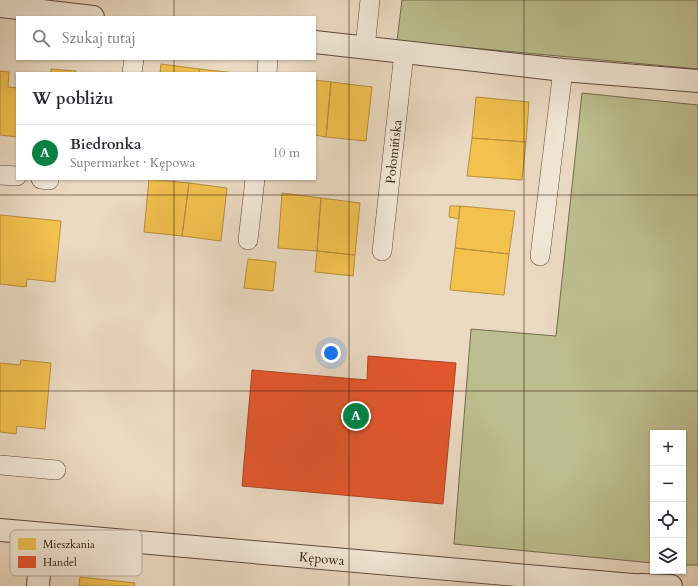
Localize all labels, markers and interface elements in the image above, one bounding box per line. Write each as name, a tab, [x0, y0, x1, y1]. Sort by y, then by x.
search box	[16, 16, 316, 60]
icon: search	[30, 27, 52, 49]
text: Szukaj tutaj	[62, 28, 136, 48]
text: W pobliżu	[32, 87, 113, 110]
street label: Połomińska	[382, 118, 407, 185]
text: Biedronka	[70, 134, 141, 154]
text: A	[40, 144, 50, 162]
text: 10 m	[272, 144, 300, 162]
text: Supermarket · Kępowa	[70, 154, 195, 172]
your location	[321, 343, 341, 363]
pin: A	[343, 401, 369, 431]
map controls	[650, 430, 686, 574]
button: +	[650, 430, 686, 466]
button: −	[650, 466, 686, 502]
button: locate	[650, 502, 686, 538]
legend	[10, 530, 142, 576]
text: Mieszkania	[43, 537, 95, 552]
button: layers	[650, 538, 686, 574]
street label: Kępowa	[298, 548, 346, 570]
text: Handel	[43, 555, 77, 570]

